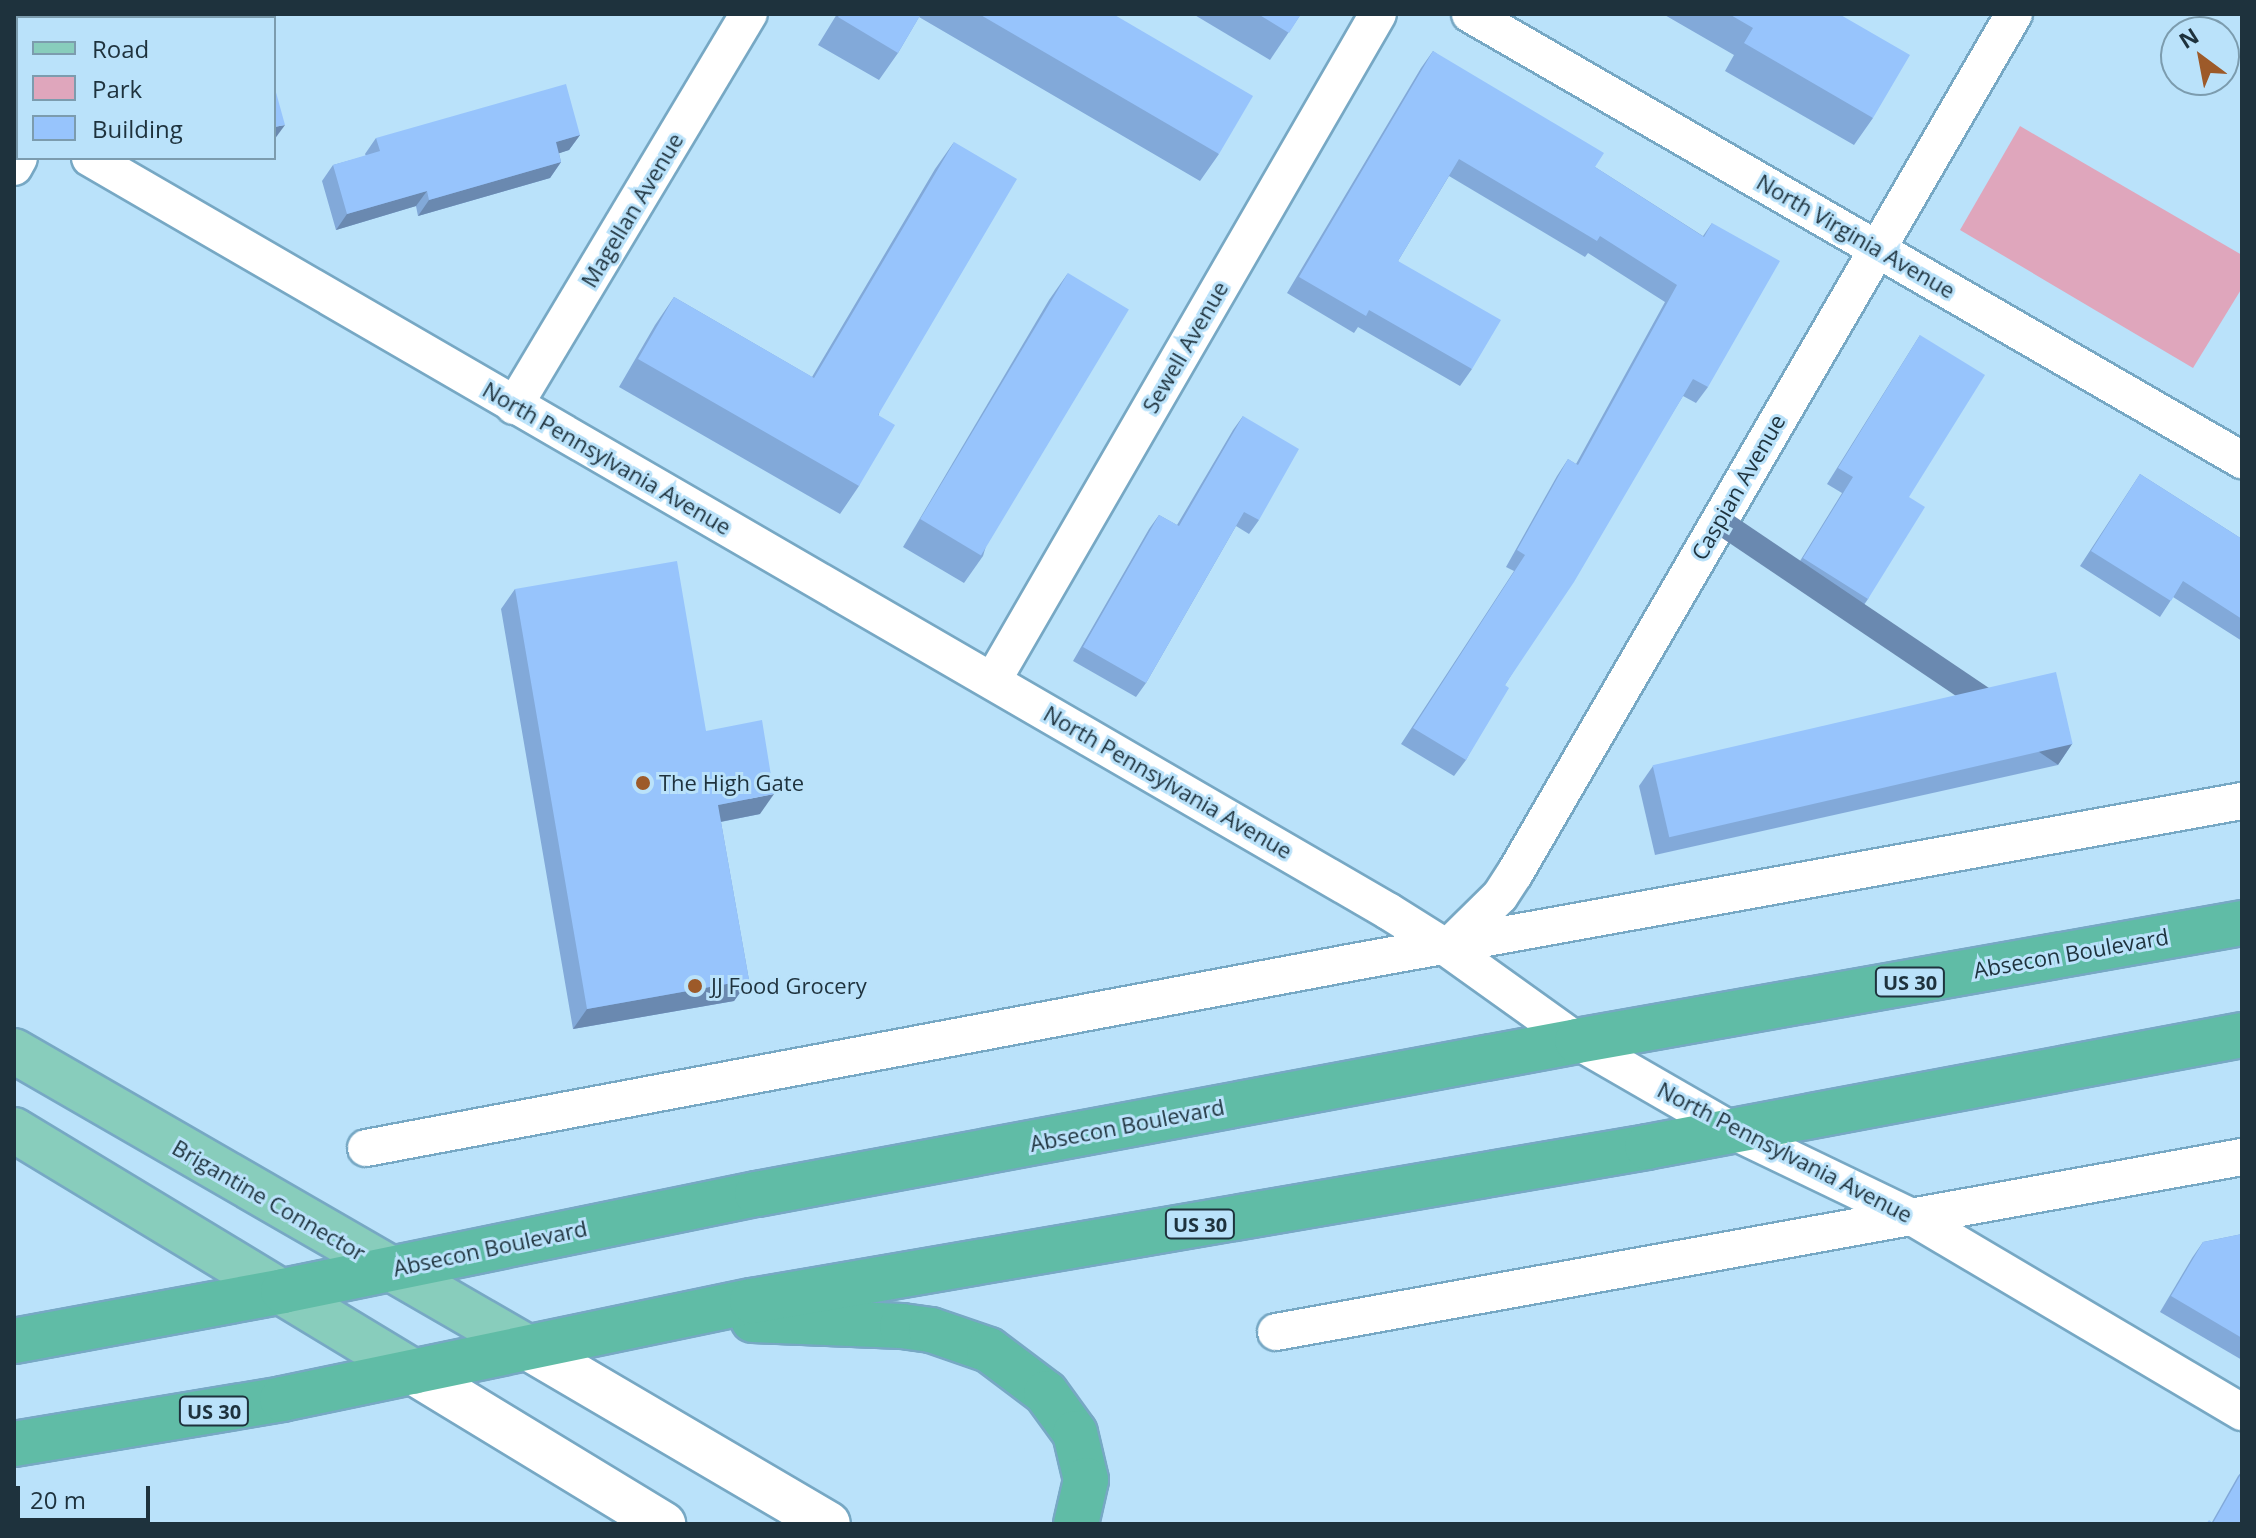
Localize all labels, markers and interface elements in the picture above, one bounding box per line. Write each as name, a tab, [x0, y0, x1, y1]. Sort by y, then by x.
legend	[16, 16, 276, 160]
north arrow	[2160, 16, 2240, 96]
text: N	[2173, 20, 2204, 55]
text: Road	[92, 32, 149, 65]
text: Park	[92, 72, 142, 105]
text: Building	[92, 112, 183, 145]
street label: Magellan Avenue	[576, 128, 688, 292]
street label: North Virginia Avenue	[1752, 168, 1960, 304]
street label: Sewell Avenue	[1137, 277, 1233, 417]
street label: North Pennsylvania Avenue	[478, 376, 736, 540]
street label: Caspian Avenue	[1686, 410, 1790, 564]
street label: North Pennsylvania Avenue	[1039, 700, 1297, 864]
place label: The High Gate	[659, 770, 804, 796]
marker: The High Gate	[634, 774, 652, 792]
street label: Absecon Boulevard	[1971, 923, 2171, 983]
road number: US 30	[1874, 966, 1946, 998]
place label: JJ Food Grocery	[711, 973, 867, 999]
marker: JJ Food Grocery	[686, 977, 704, 995]
street label: North Pennsylvania Avenue	[1653, 1076, 1917, 1228]
street label: Absecon Boulevard	[1027, 1093, 1227, 1157]
street label: Brigantine Connector	[168, 1134, 370, 1266]
road number: US 30	[1164, 1208, 1236, 1240]
street label: Absecon Boulevard	[391, 1215, 589, 1281]
road number: US 30	[178, 1395, 250, 1427]
scale bar	[20, 1470, 154, 1520]
text: 20 m	[30, 1483, 86, 1516]

